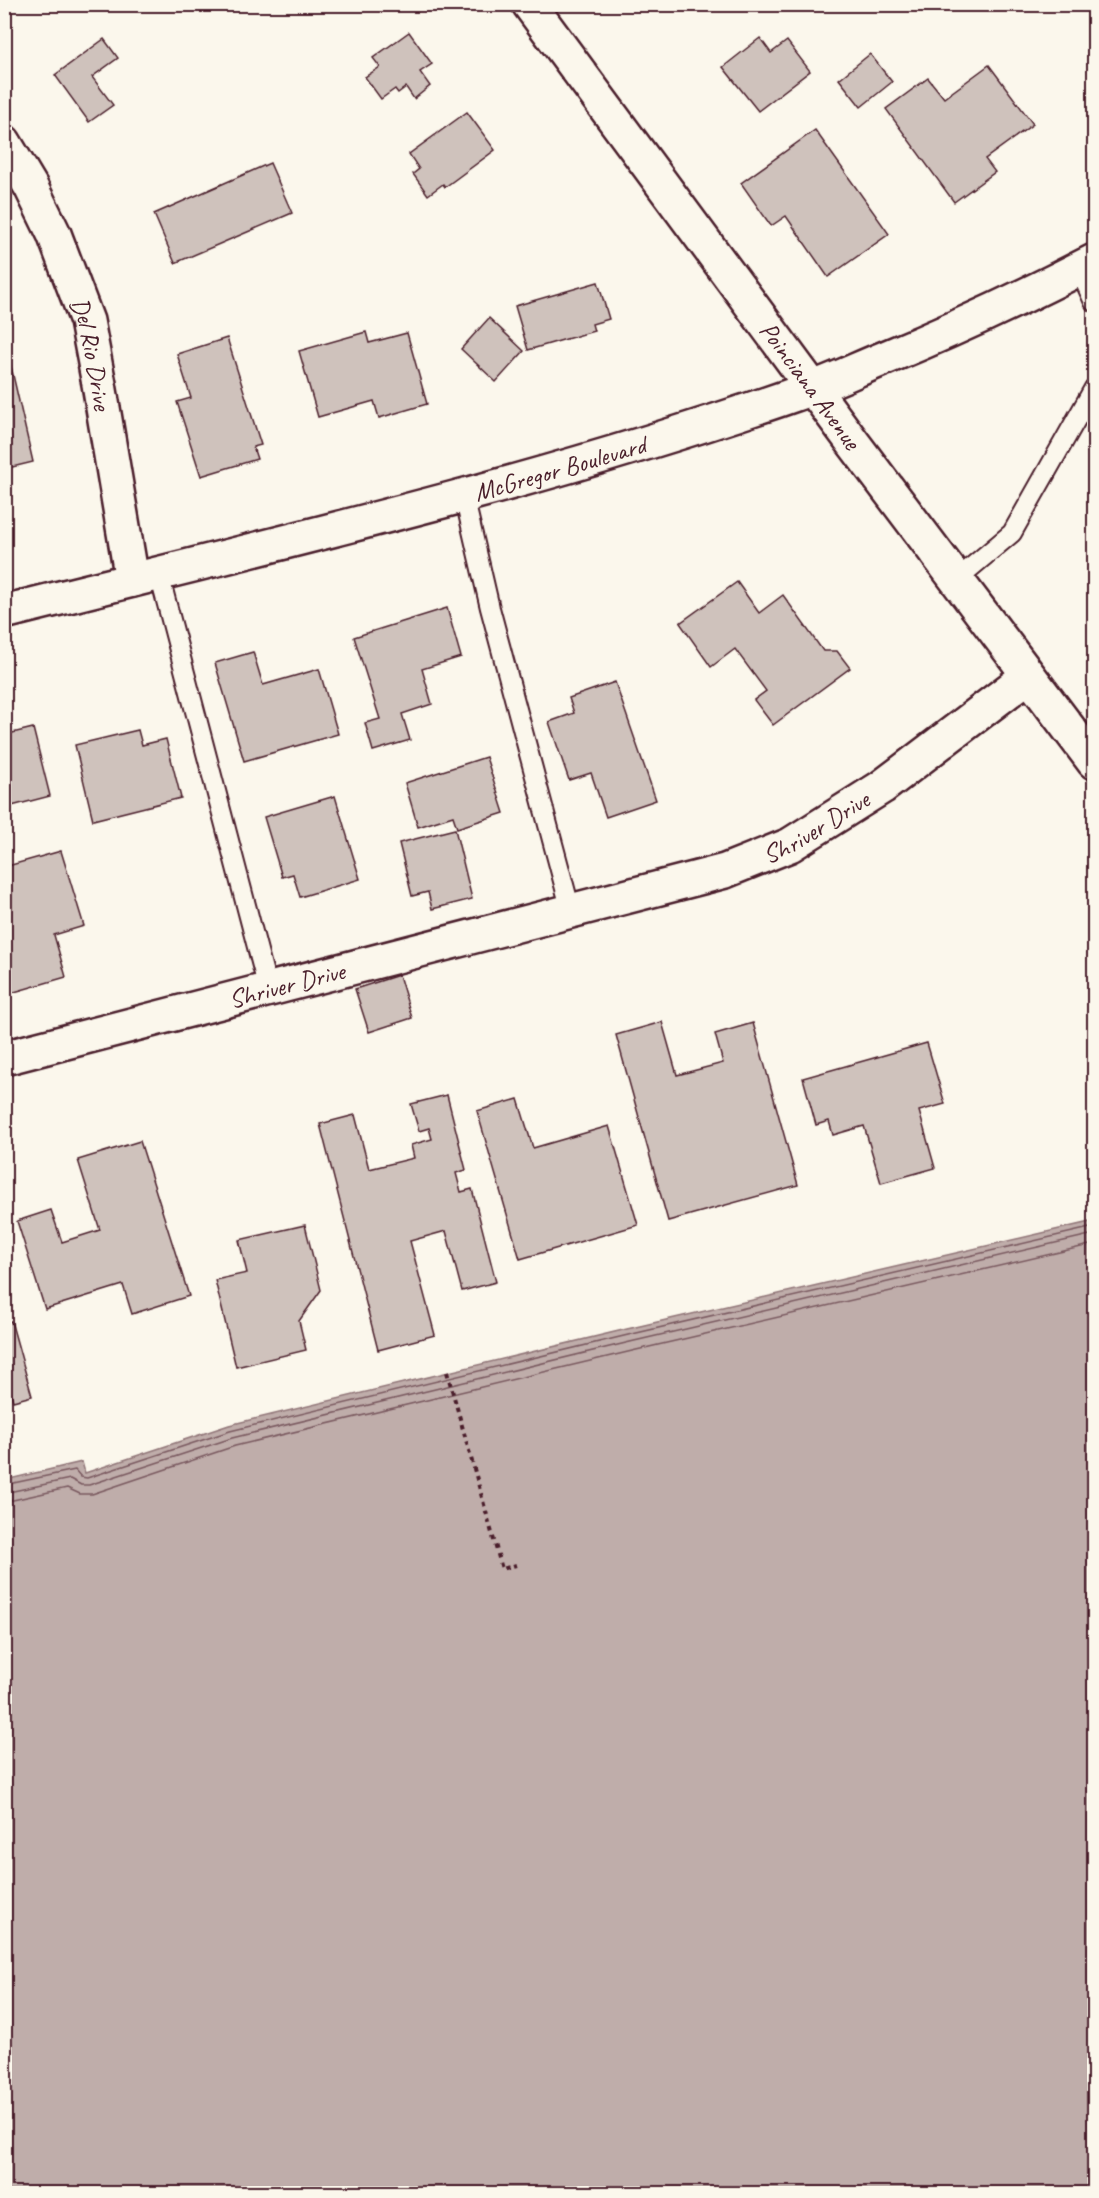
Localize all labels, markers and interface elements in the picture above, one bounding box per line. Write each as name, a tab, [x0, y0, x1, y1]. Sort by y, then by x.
street label: Del Rio Drive	[63, 293, 120, 414]
street label: Poinciana Avenue	[753, 315, 870, 457]
street label: McGregor Boulevard	[470, 427, 653, 508]
street label: Shriver Drive	[758, 781, 877, 871]
street label: Shriver Drive	[225, 953, 351, 1016]

